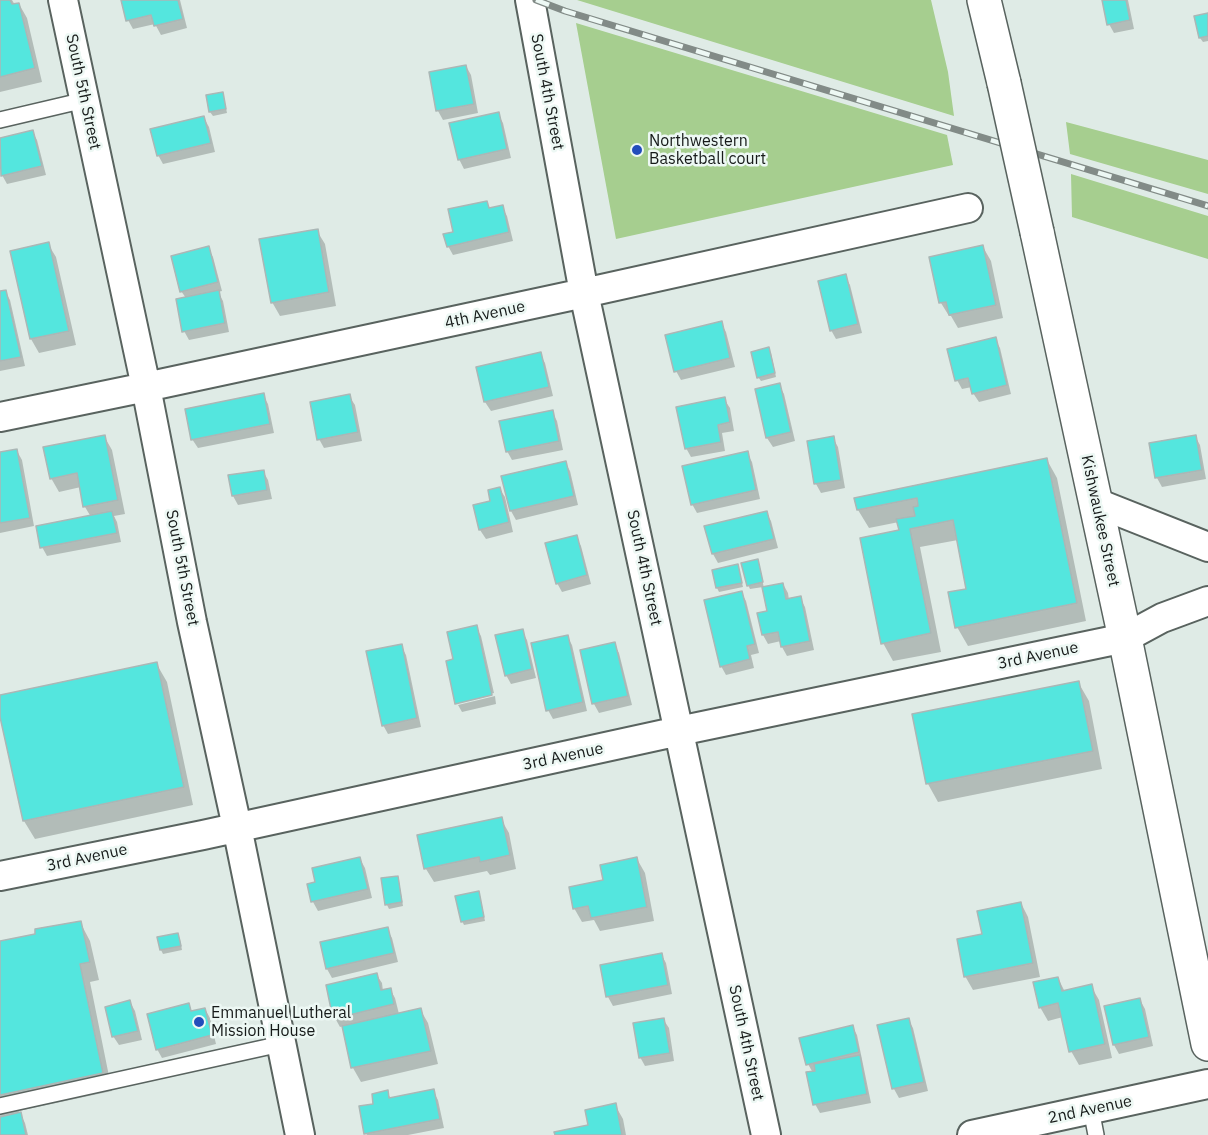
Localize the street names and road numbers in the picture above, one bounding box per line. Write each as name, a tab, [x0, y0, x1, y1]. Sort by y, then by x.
street label: South 5th Street	[61, 32, 105, 152]
street label: South 4th Street	[526, 32, 568, 152]
street label: 4th Avenue	[443, 297, 527, 333]
street label: Kishwaukee Street	[1077, 453, 1123, 589]
street label: South 5th Street	[161, 508, 203, 628]
street label: South 4th Street	[622, 508, 666, 628]
street label: 3rd Avenue	[996, 638, 1080, 674]
street label: 3rd Avenue	[521, 739, 605, 775]
street label: 3rd Avenue	[45, 840, 129, 876]
street label: South 4th Street	[724, 983, 768, 1103]
street label: 2nd Avenue	[1046, 1092, 1134, 1128]

